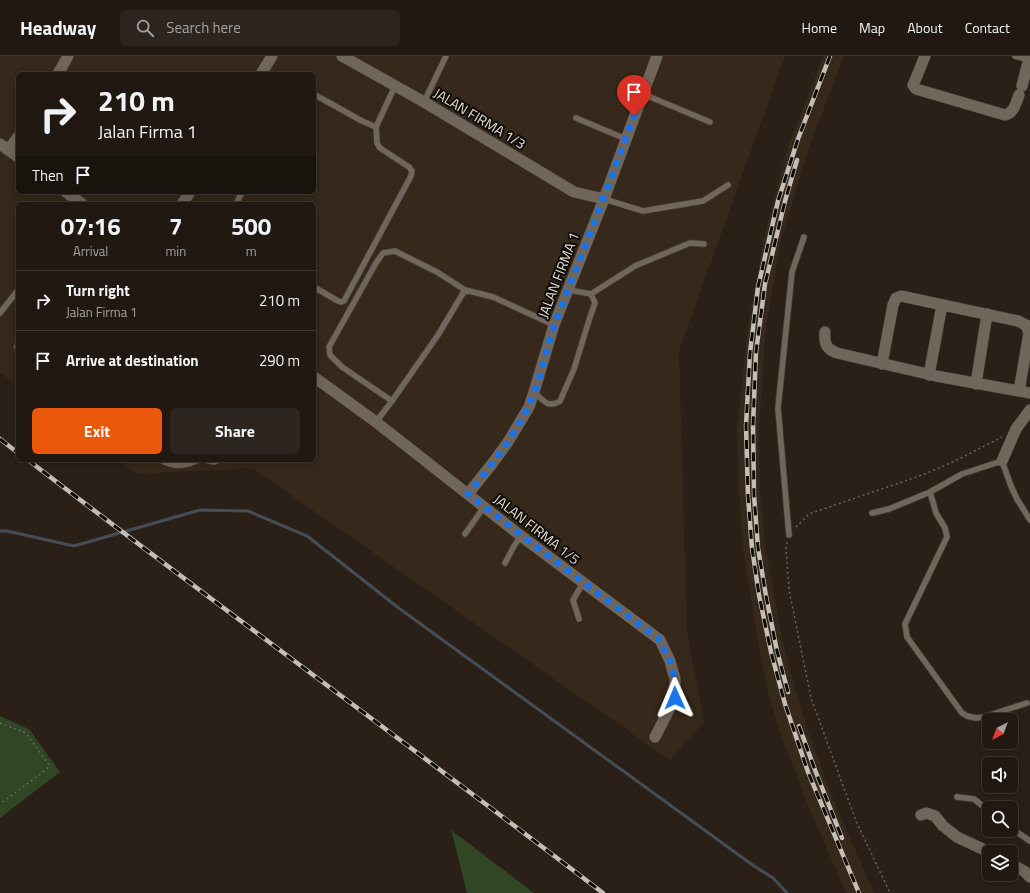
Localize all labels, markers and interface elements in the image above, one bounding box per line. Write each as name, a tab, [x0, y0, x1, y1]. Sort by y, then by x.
search box	[120, 10, 400, 46]
text: Headway	[20, 13, 96, 42]
text: Search here	[166, 16, 241, 39]
icon: search	[134, 17, 156, 39]
text: Home	[802, 17, 837, 38]
text: Map	[859, 17, 885, 38]
text: About	[907, 17, 943, 38]
text: Contact	[965, 17, 1010, 38]
pin	[617, 75, 651, 116]
text: 210 m	[98, 79, 175, 122]
icon: arrive	[623, 81, 645, 103]
street label: JALAN FIRMA 1/3	[430, 82, 530, 154]
icon: right	[32, 88, 84, 140]
text: Jalan Firma 1	[98, 118, 197, 145]
text: Then	[32, 164, 64, 187]
icon: arrive	[72, 164, 94, 186]
text: 07:16	[61, 208, 121, 244]
text: 7	[169, 208, 183, 244]
text: 500	[231, 208, 271, 244]
street label: JALAN FIRMA 1	[532, 229, 584, 321]
text: Arrival	[73, 241, 108, 261]
text: min	[165, 241, 186, 261]
text: m	[246, 241, 257, 261]
text: Turn right	[66, 279, 130, 302]
text: 210 m	[259, 289, 300, 312]
icon: right	[32, 290, 54, 312]
text: Jalan Firma 1	[66, 302, 137, 322]
text: Arrive at destination	[66, 349, 199, 372]
text: 290 m	[259, 349, 300, 372]
icon: arrive	[32, 350, 54, 372]
button: Exit	[32, 408, 162, 454]
button: Share	[170, 408, 300, 454]
street label: JALAN FIRMA 1/5	[490, 489, 585, 569]
position arrow	[654, 677, 696, 719]
north arrow	[982, 713, 1018, 749]
map controls	[982, 713, 1018, 881]
button: sound	[982, 757, 1018, 793]
button: search	[982, 801, 1018, 837]
button: layers	[982, 845, 1018, 881]

